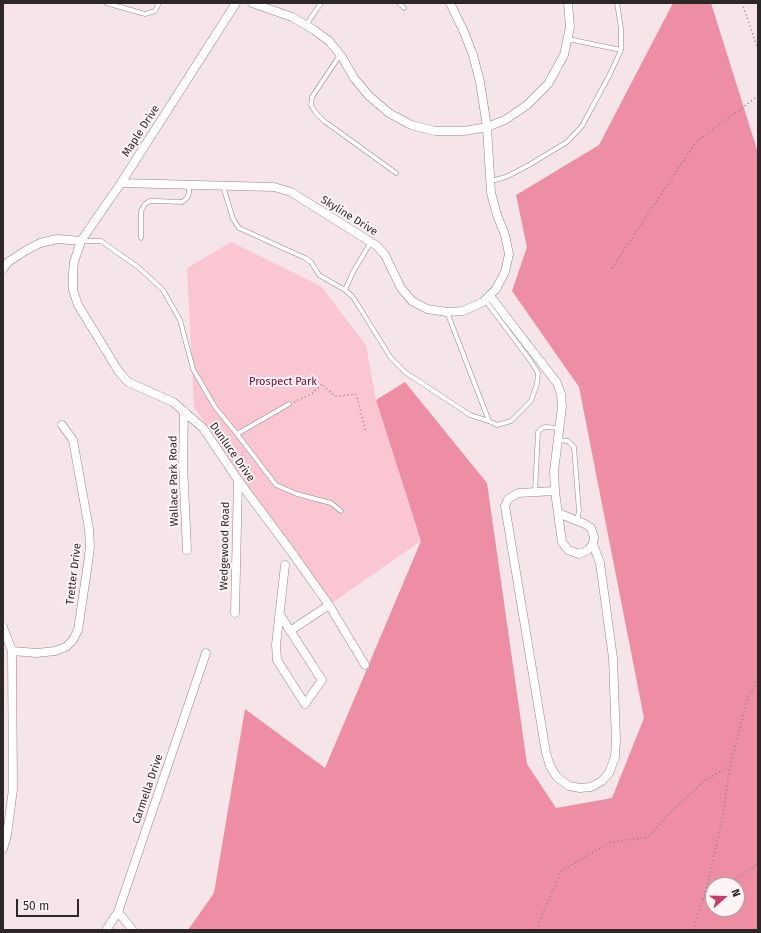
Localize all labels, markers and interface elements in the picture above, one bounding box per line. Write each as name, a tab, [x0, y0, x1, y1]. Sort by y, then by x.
street label: Maple Drive	[119, 103, 163, 159]
street label: Skyline Drive	[318, 193, 380, 239]
park label: Prospect Park	[249, 375, 317, 389]
street label: Dunluce Drive	[207, 420, 257, 484]
street label: Wallace Park Road	[167, 435, 181, 527]
street label: Wedgewood Road	[218, 502, 232, 590]
street label: Tretter Drive	[64, 542, 84, 606]
street label: Carmella Drive	[130, 752, 166, 826]
north arrow	[705, 877, 745, 917]
text: N	[728, 887, 743, 899]
scale bar	[18, 891, 81, 917]
text: 50 m	[23, 899, 49, 913]

